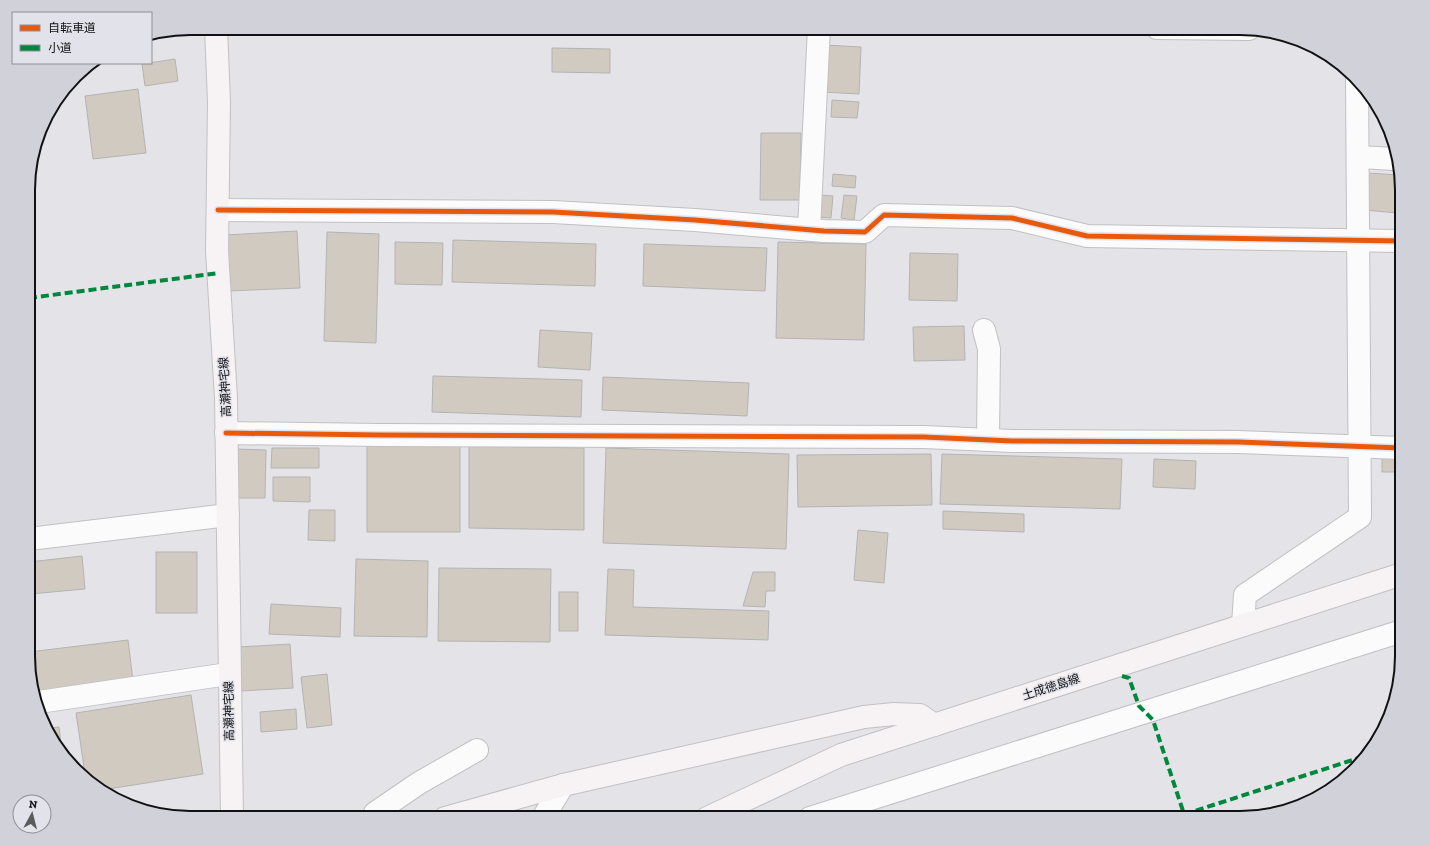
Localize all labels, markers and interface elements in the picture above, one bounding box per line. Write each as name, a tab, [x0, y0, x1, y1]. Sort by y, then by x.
legend	[12, 12, 152, 64]
text: 自転車道	[48, 21, 96, 35]
text: 小道	[48, 41, 72, 55]
street label: 高瀬神宅線	[216, 357, 234, 417]
street label: 土成徳島線	[1020, 671, 1082, 703]
street label: 高瀬神宅線	[221, 681, 237, 741]
north arrow	[12, 794, 52, 834]
text: N	[28, 798, 39, 812]

